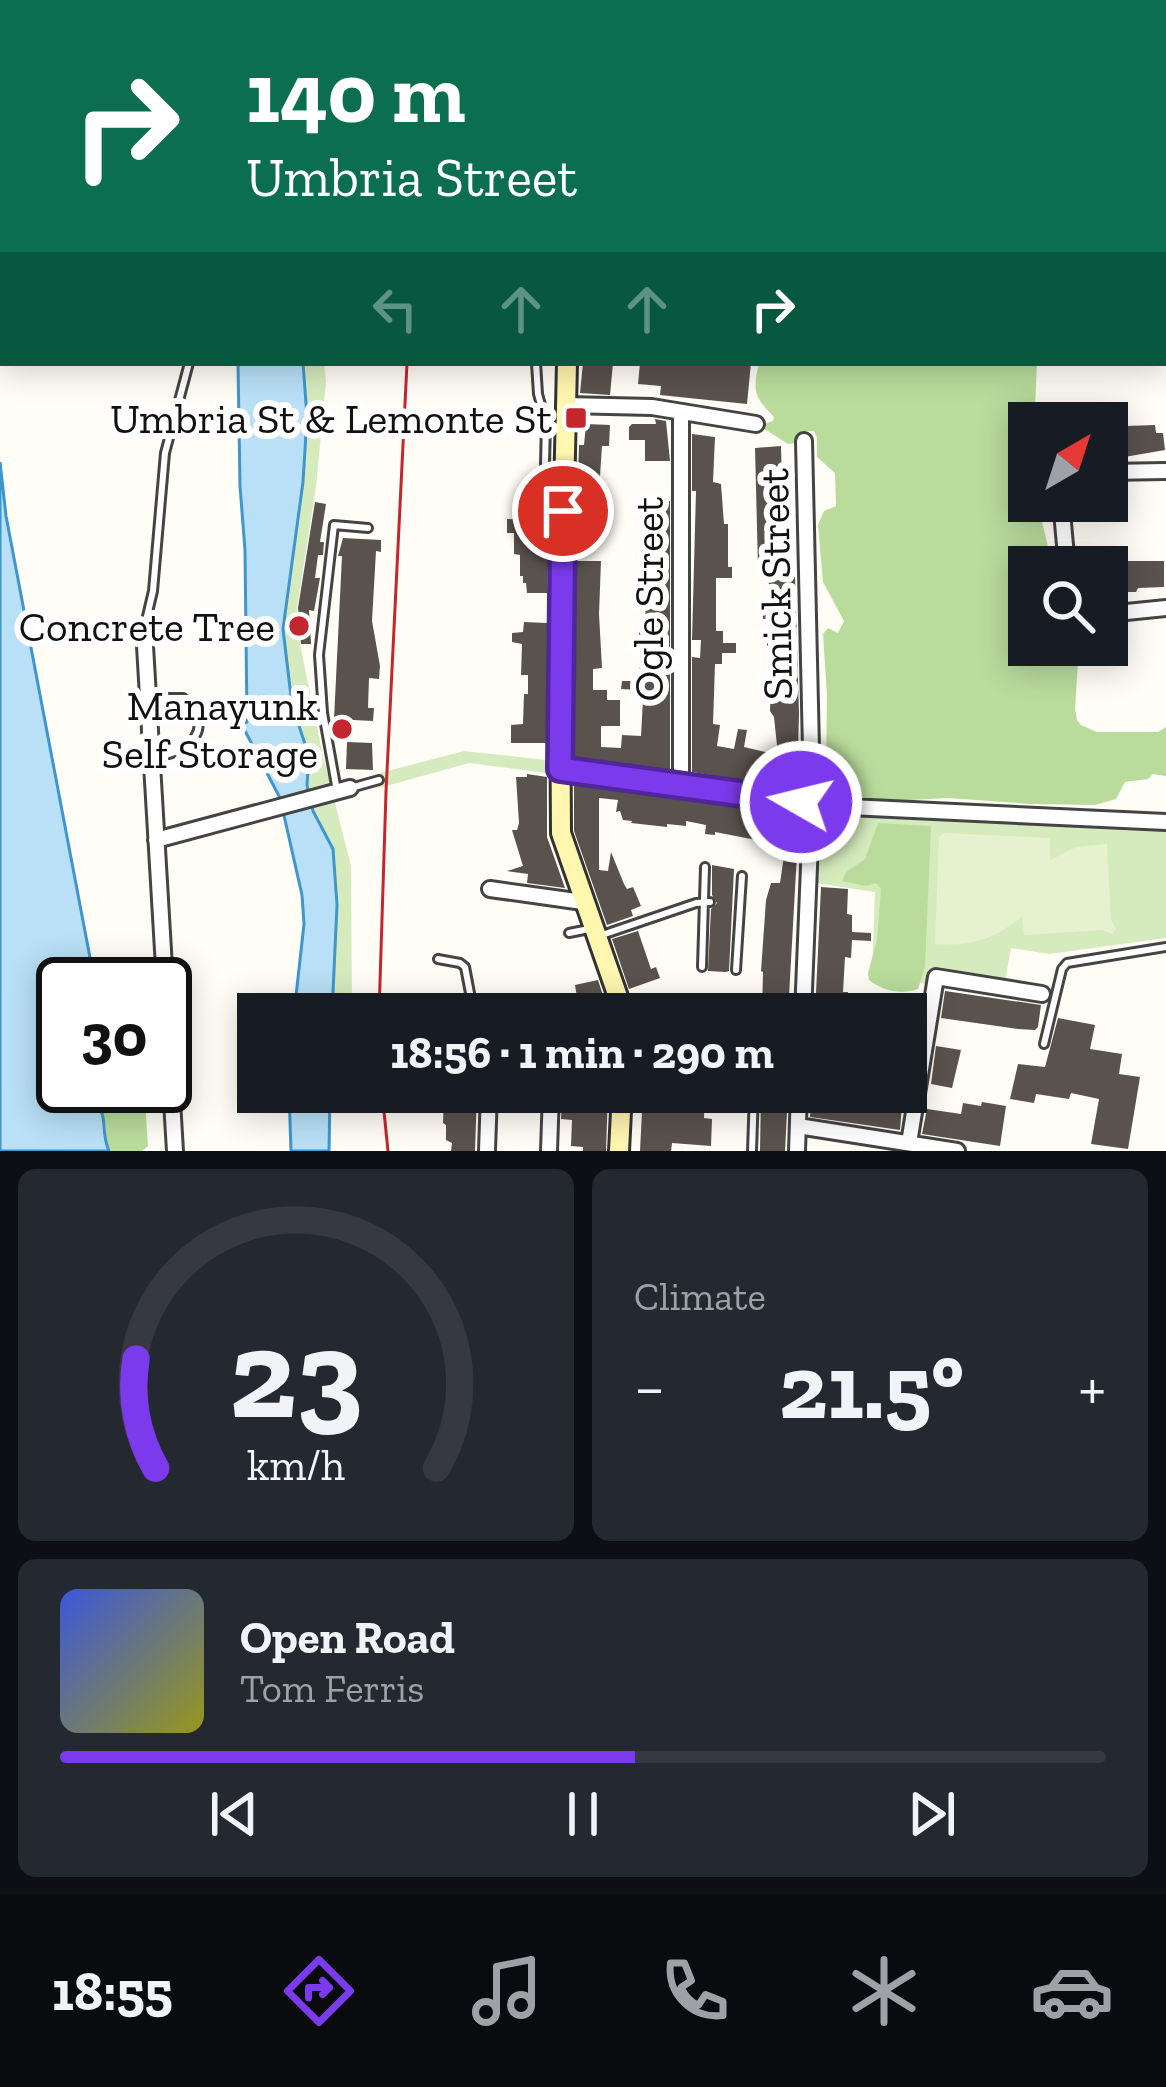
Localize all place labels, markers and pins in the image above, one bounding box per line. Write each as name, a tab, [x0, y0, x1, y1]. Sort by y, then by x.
place label: Umbria St & Lemonte St	[110, 393, 552, 444]
marker: Umbria St & Lemonte St	[563, 405, 589, 431]
pin	[512, 460, 614, 562]
place label: Concrete Tree	[19, 601, 275, 652]
marker: Concrete Tree	[286, 613, 312, 639]
place label: Manayunk Self Storage	[102, 680, 318, 779]
marker: Manayunk Self Storage	[329, 716, 355, 742]

